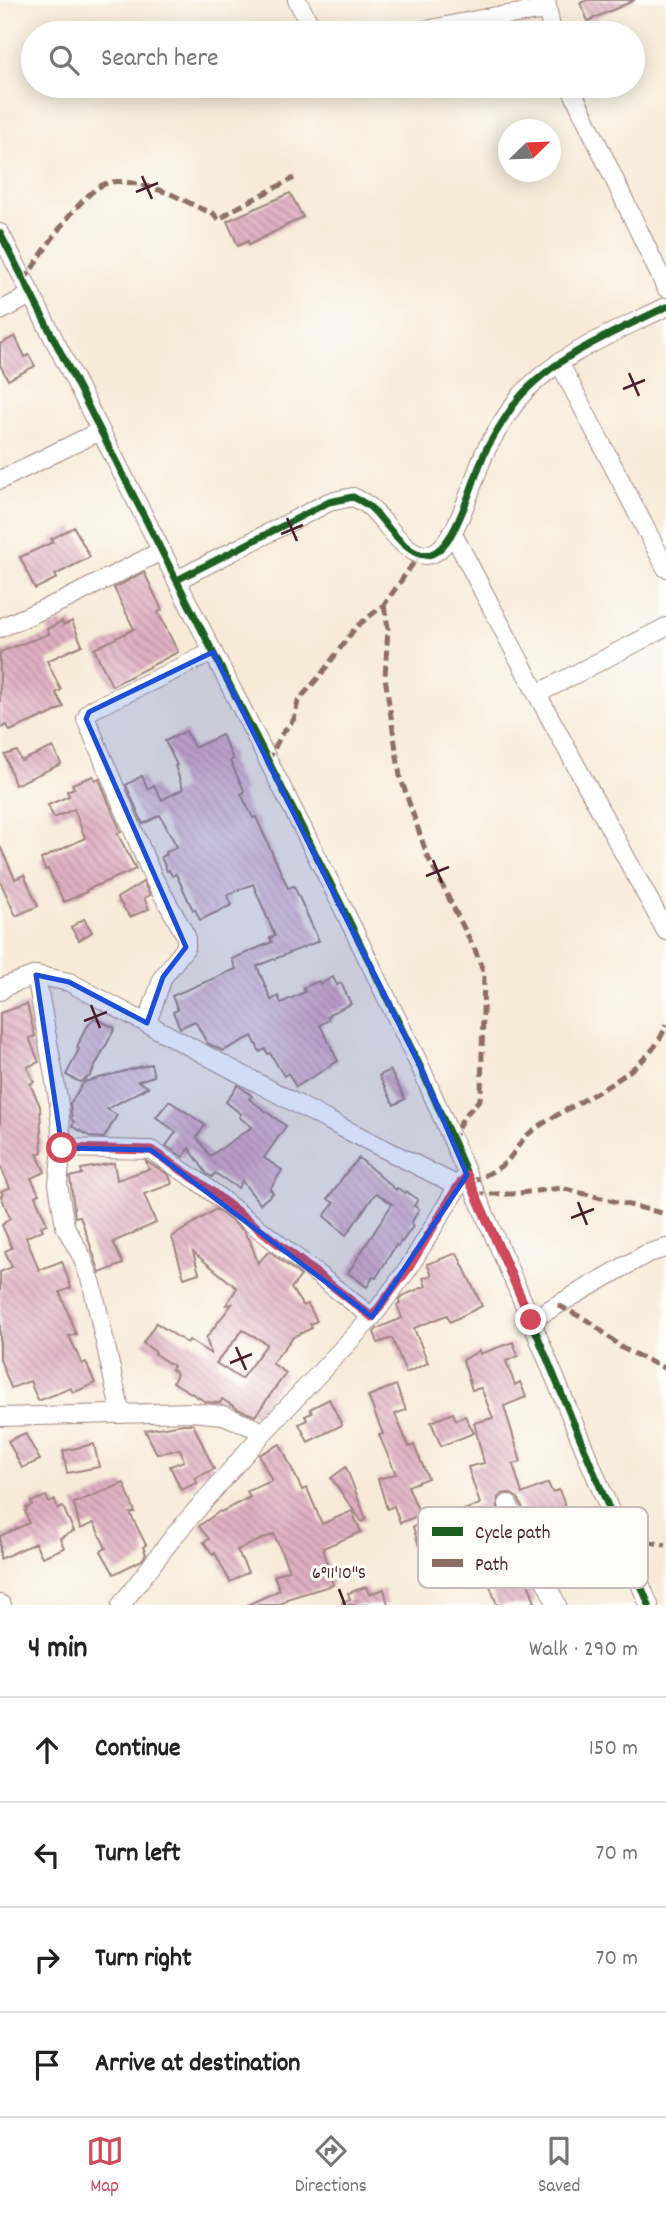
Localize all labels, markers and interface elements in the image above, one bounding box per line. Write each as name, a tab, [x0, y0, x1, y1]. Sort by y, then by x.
search box	[21, 21, 645, 98]
icon: search	[45, 41, 83, 79]
text: Search here	[101, 41, 219, 78]
north arrow	[498, 119, 561, 182]
route start	[46, 1132, 77, 1163]
route end	[515, 1304, 546, 1335]
legend	[418, 1507, 648, 1588]
text: Cycle path	[475, 1521, 550, 1548]
text: Path	[475, 1553, 508, 1580]
text: 6°11'10"S	[312, 1562, 366, 1587]
text: 4 min	[28, 1629, 87, 1672]
text: Walk · 290 m	[529, 1634, 638, 1667]
icon: ahead	[28, 1731, 66, 1769]
text: Continue	[95, 1731, 180, 1768]
text: 150 m	[589, 1733, 638, 1766]
icon: left	[28, 1836, 66, 1874]
text: Turn left	[95, 1836, 181, 1873]
text: 70 m	[596, 1838, 638, 1871]
icon: right	[28, 1941, 66, 1979]
text: Turn right	[95, 1941, 192, 1978]
text: 70 m	[596, 1943, 638, 1976]
icon: arrive	[28, 2046, 66, 2084]
text: Arrive at destination	[95, 2046, 300, 2083]
tab: Map	[86, 2132, 124, 2201]
tab: Directions	[295, 2132, 367, 2201]
tab: Saved	[538, 2132, 580, 2201]

